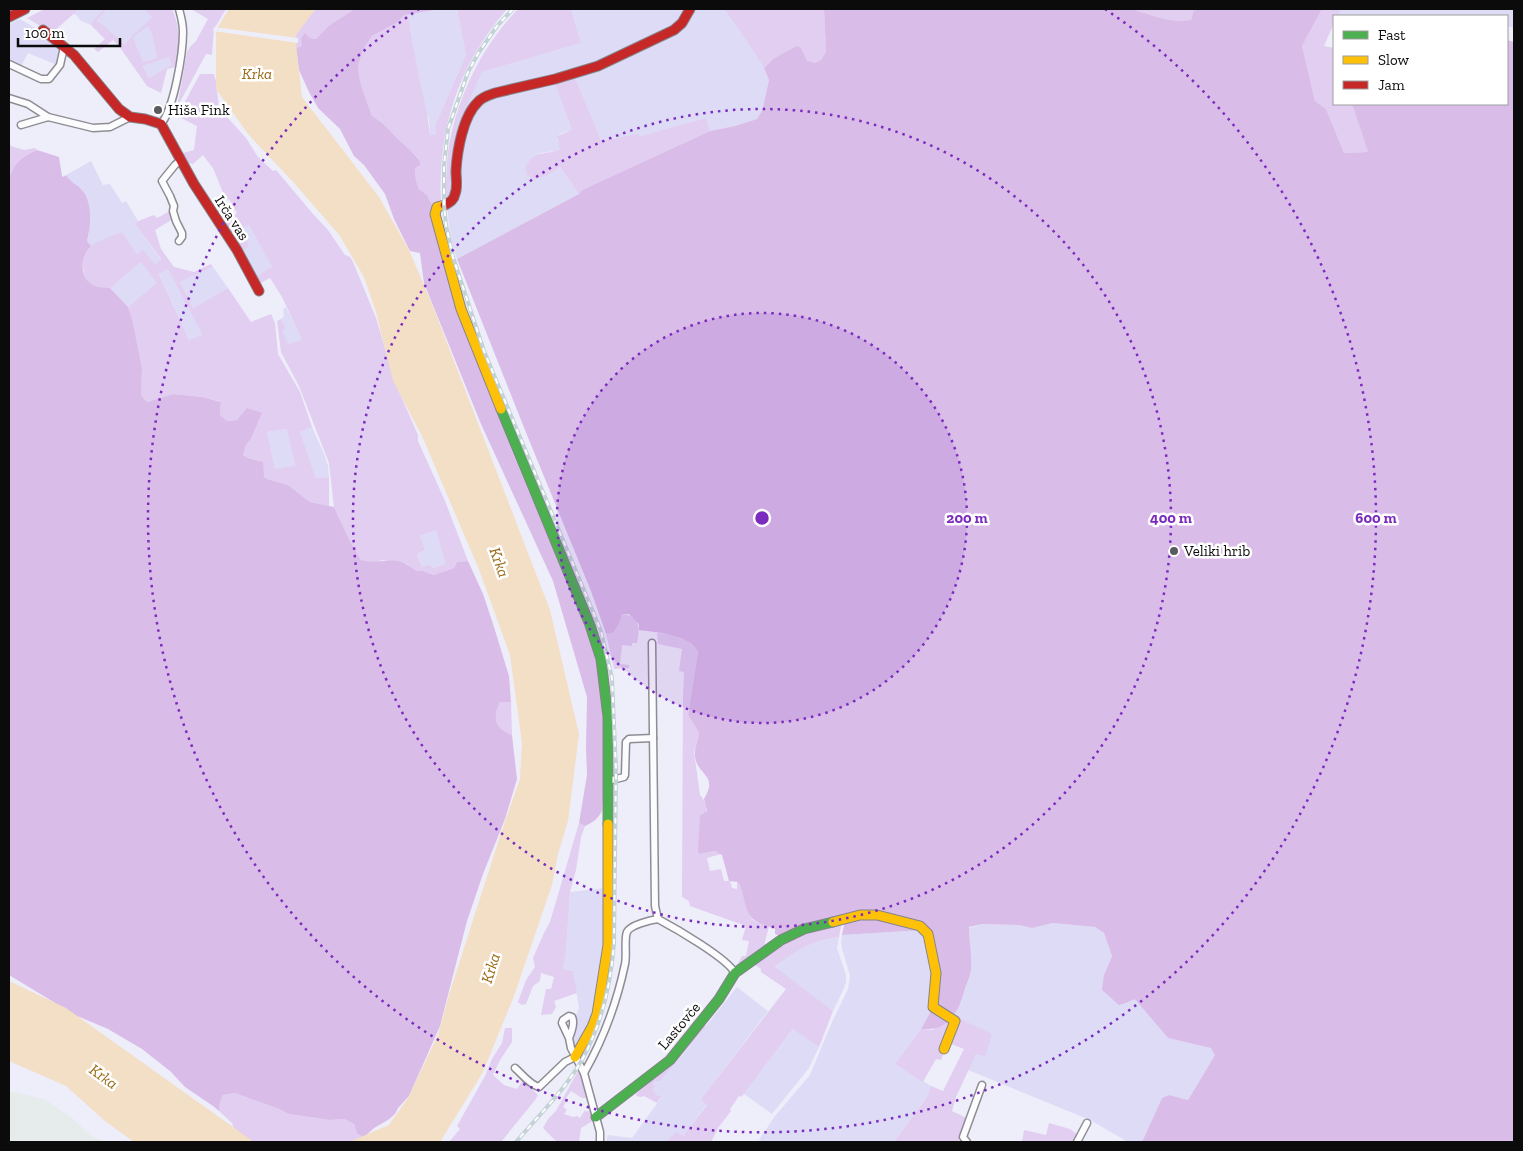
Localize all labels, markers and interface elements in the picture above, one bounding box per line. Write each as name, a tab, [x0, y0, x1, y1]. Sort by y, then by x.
scale bar	[18, 15, 120, 47]
legend	[1333, 15, 1508, 105]
text: 100 m	[25, 24, 64, 42]
text: Fast	[1378, 26, 1406, 44]
text: Slow	[1378, 51, 1410, 69]
water label: Krka	[242, 64, 272, 83]
text: Jam	[1378, 76, 1405, 94]
place label: Hiša Fink	[168, 101, 230, 119]
marker: Hiša Fink	[152, 104, 164, 116]
street label: Irča vas	[211, 192, 253, 244]
centre of rings	[753, 509, 771, 527]
text: 200 m	[946, 509, 988, 527]
text: 400 m	[1150, 509, 1192, 527]
text: 600 m	[1355, 509, 1397, 527]
place label: Veliki hrib	[1183, 542, 1250, 560]
water label: Krka	[485, 545, 514, 580]
marker: Veliki hrib	[1168, 545, 1180, 557]
water label: Krka	[477, 951, 504, 985]
street label: Lastovče	[654, 999, 704, 1053]
water label: Krka	[86, 1060, 122, 1093]

